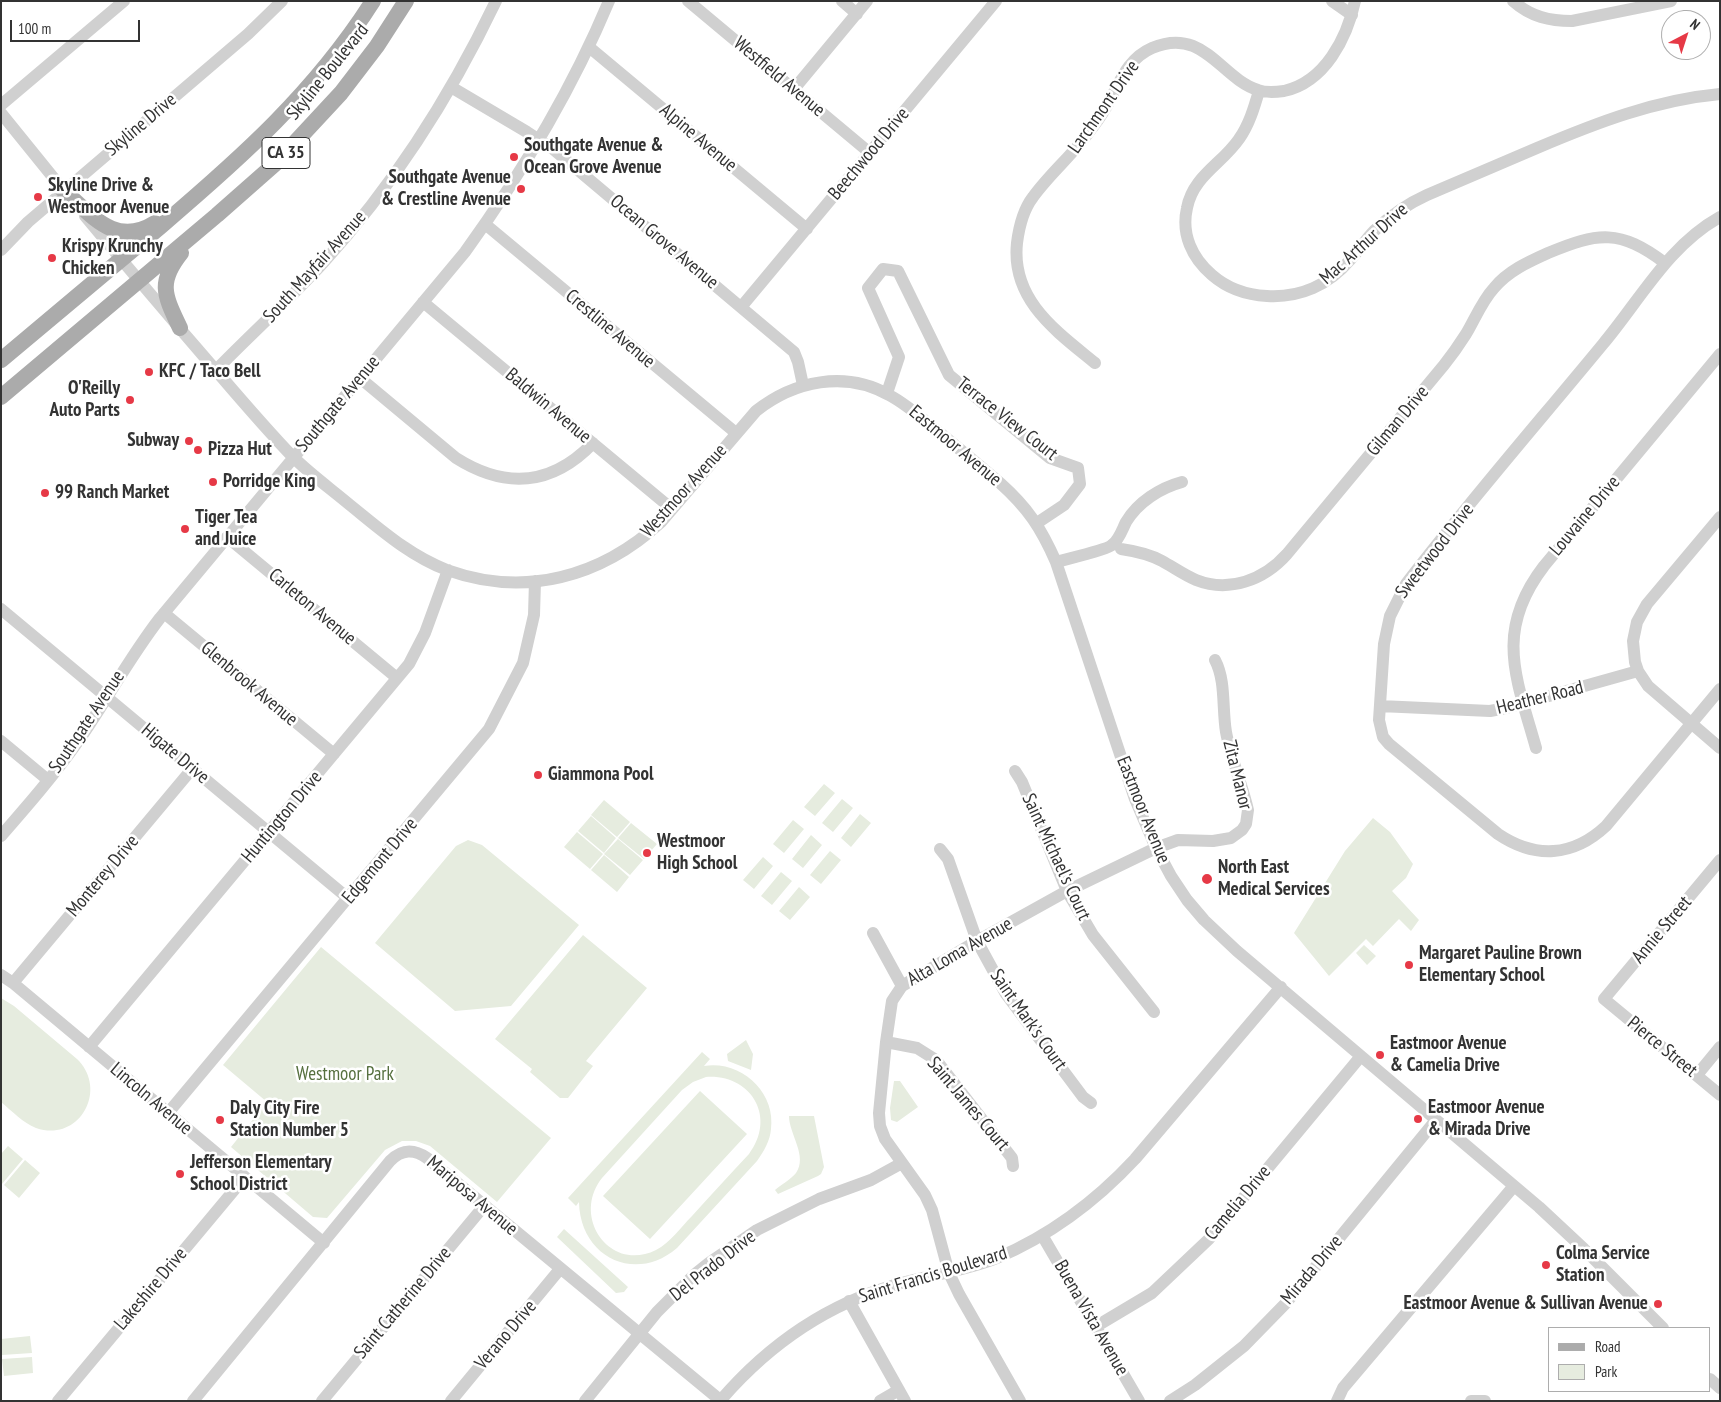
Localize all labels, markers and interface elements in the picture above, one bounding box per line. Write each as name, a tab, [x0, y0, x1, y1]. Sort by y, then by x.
scale bar	[12, 10, 142, 42]
north arrow	[1661, 10, 1711, 60]
text: N	[1686, 15, 1704, 34]
text: 100 m	[18, 19, 51, 38]
street label: Skyline Boulevard	[282, 19, 374, 125]
street label: Westfield Avenue	[729, 32, 829, 122]
street label: Larchmont Drive	[1064, 56, 1144, 158]
street label: Skyline Drive	[101, 89, 181, 161]
street label: Alpine Avenue	[655, 99, 741, 177]
street label: Beechwood Drive	[824, 103, 914, 205]
place label: Southgate Avenue & Ocean Grove Avenue	[524, 135, 663, 179]
road number: CA 35	[262, 138, 310, 168]
marker: Southgate Avenue & Ocean Grove Avenue	[508, 151, 520, 163]
place label: Southgate Avenue & Crestline Avenue	[381, 167, 511, 211]
place label: Skyline Drive & Westmoor Avenue	[48, 175, 169, 219]
marker: Southgate Avenue & Crestline Avenue	[515, 183, 527, 195]
street label: Ocean Grove Avenue	[605, 190, 723, 294]
marker: Skyline Drive & Westmoor Avenue	[32, 191, 44, 203]
street label: Mac Arthur Drive	[1315, 198, 1413, 290]
street label: South Mayfair Avenue	[259, 206, 371, 328]
place label: Krispy Krunchy Chicken	[62, 236, 163, 280]
marker: Krispy Krunchy Chicken	[46, 252, 58, 264]
street label: Crestline Avenue	[561, 285, 659, 373]
street label: Southgate Avenue	[291, 351, 385, 457]
place label: KFC / Taco Bell	[159, 361, 261, 383]
street label: Baldwin Avenue	[500, 364, 596, 448]
marker: KFC / Taco Bell	[143, 366, 155, 378]
street label: Terrace View Court	[952, 372, 1062, 466]
place label: O'Reilly Auto Parts	[49, 378, 120, 422]
street label: Gilman Drive	[1362, 381, 1434, 461]
marker: O'Reilly Auto Parts	[124, 394, 136, 406]
street label: Eastmoor Avenue	[904, 401, 1006, 491]
place label: Subway	[127, 430, 179, 452]
marker: Subway	[183, 435, 195, 447]
place label: Pizza Hut	[208, 439, 272, 461]
street label: Westmoor Avenue	[636, 440, 732, 542]
marker: Pizza Hut	[192, 444, 204, 456]
place label: Porridge King	[223, 471, 315, 493]
street label: Louvaine Drive	[1545, 471, 1625, 561]
marker: Porridge King	[207, 476, 219, 488]
place label: 99 Ranch Market	[55, 482, 169, 504]
marker: 99 Ranch Market	[39, 487, 51, 499]
street label: Sweetwood Drive	[1391, 499, 1479, 603]
place label: Tiger Tea and Juice	[195, 507, 257, 551]
marker: Tiger Tea and Juice	[179, 523, 191, 535]
street label: Carleton Avenue	[264, 564, 360, 650]
street label: Glenbrook Avenue	[196, 637, 302, 731]
street label: Southgate Avenue	[44, 666, 130, 778]
street label: Heather Road	[1494, 676, 1586, 720]
street label: Higate Drive	[136, 719, 214, 789]
street label: Zita Manor	[1217, 738, 1257, 812]
street label: Eastmoor Avenue	[1111, 753, 1175, 867]
place label: Giammona Pool	[548, 764, 654, 786]
street label: Huntington Drive	[237, 766, 327, 868]
marker: Giammona Pool	[532, 769, 544, 781]
street label: Saint Michael's Court	[1017, 790, 1095, 924]
street label: Edgemont Drive	[337, 813, 423, 909]
street label: Monterey Drive	[62, 830, 144, 922]
place label: Westmoor High School	[657, 831, 737, 875]
marker: Westmoor High School	[641, 847, 653, 859]
place label: North East Medical Services	[1218, 857, 1330, 901]
marker: North East Medical Services	[1200, 872, 1214, 886]
street label: Annie Street	[1627, 892, 1697, 968]
street label: Alta Loma Avenue	[903, 913, 1017, 991]
place label: Margaret Pauline Brown Elementary School	[1419, 943, 1582, 987]
marker: Margaret Pauline Brown Elementary School	[1403, 959, 1415, 971]
street label: Saint Mark's Court	[985, 965, 1071, 1075]
street label: Pierce Street	[1622, 1012, 1702, 1082]
place label: Eastmoor Avenue & Camelia Drive	[1390, 1033, 1507, 1077]
marker: Eastmoor Avenue & Camelia Drive	[1374, 1049, 1386, 1061]
street label: Saint James Court	[922, 1052, 1014, 1156]
street label: Lincoln Avenue	[105, 1058, 197, 1140]
park label: Westmoor Park	[296, 1064, 394, 1086]
place label: Eastmoor Avenue & Mirada Drive	[1428, 1097, 1545, 1141]
place label: Daly City Fire Station Number 5	[230, 1098, 349, 1142]
marker: Eastmoor Avenue & Mirada Drive	[1412, 1113, 1424, 1125]
marker: Daly City Fire Station Number 5	[214, 1114, 226, 1126]
street label: Mariposa Avenue	[422, 1151, 522, 1241]
place label: Jefferson Elementary School District	[190, 1152, 332, 1196]
street label: Camelia Drive	[1200, 1161, 1276, 1245]
marker: Jefferson Elementary School District	[174, 1168, 186, 1180]
street label: Del Prado Drive	[666, 1226, 760, 1306]
street label: Mirada Drive	[1276, 1231, 1348, 1309]
street label: Saint Catherine Drive	[350, 1242, 456, 1364]
street label: Saint Francis Boulevard	[856, 1242, 1010, 1308]
street label: Lakeshire Drive	[110, 1243, 192, 1335]
place label: Colma Service Station	[1556, 1243, 1650, 1287]
street label: Buena Vista Avenue	[1049, 1256, 1133, 1380]
marker: Colma Service Station	[1540, 1259, 1552, 1271]
place label: Eastmoor Avenue & Sullivan Avenue	[1403, 1293, 1648, 1315]
street label: Verano Drive	[470, 1296, 542, 1374]
marker: Eastmoor Avenue & Sullivan Avenue	[1652, 1298, 1664, 1310]
legend	[1548, 1327, 1711, 1392]
text: Road	[1595, 1337, 1621, 1356]
text: Park	[1595, 1362, 1617, 1381]

